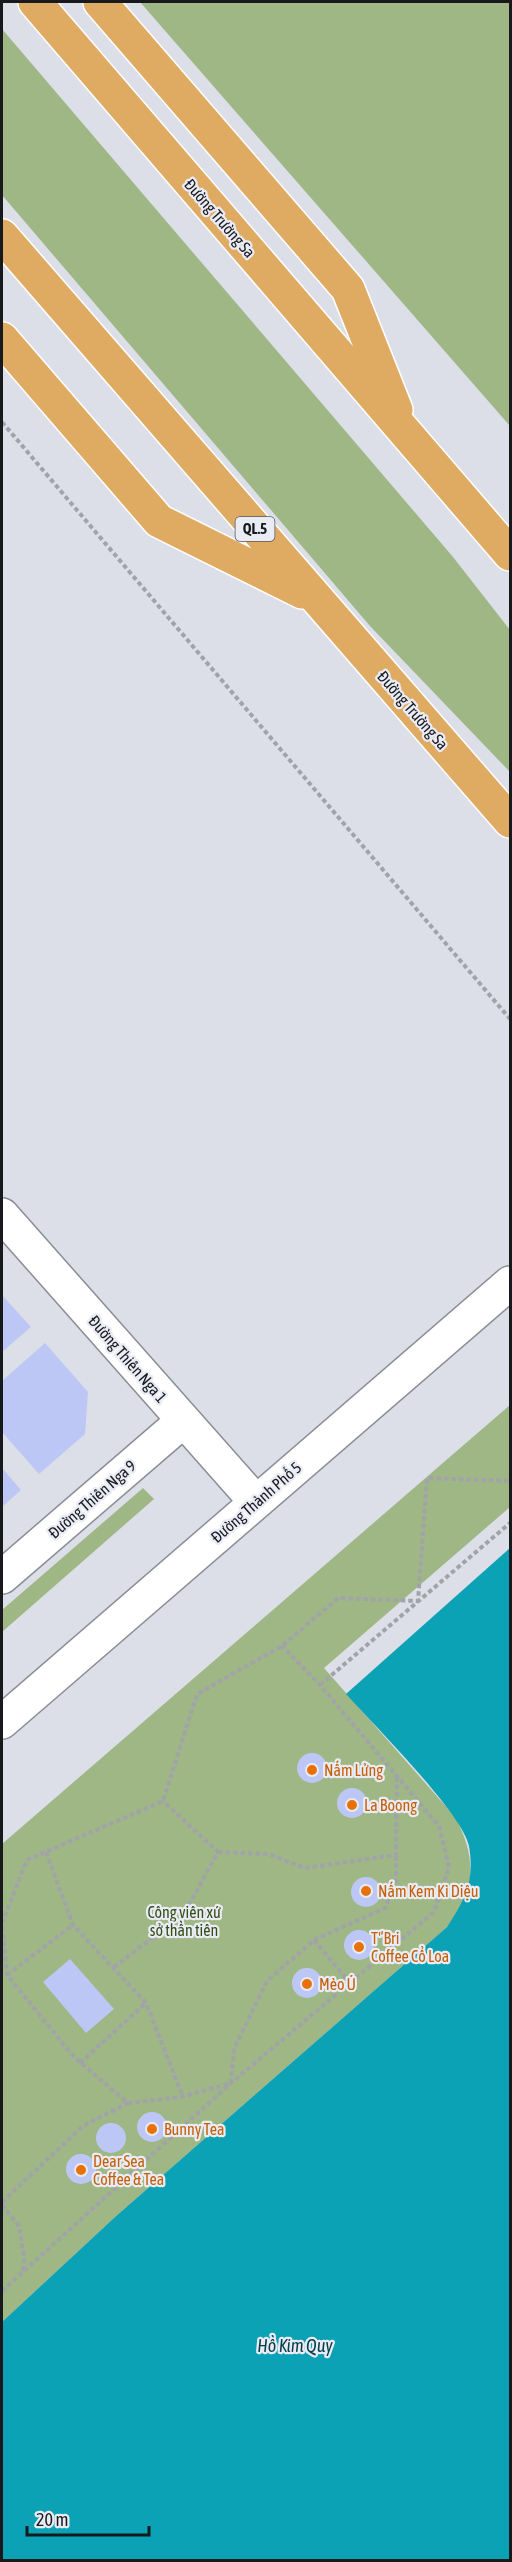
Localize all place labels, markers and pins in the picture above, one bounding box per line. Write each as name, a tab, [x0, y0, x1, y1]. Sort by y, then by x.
place label: Nấm Lửng	[324, 1760, 383, 1780]
marker: Nấm Lửng	[305, 1763, 319, 1777]
place label: La Boong	[364, 1796, 417, 1815]
marker: La Boong	[345, 1798, 359, 1812]
place label: Nấm Kem Kì Diệu	[378, 1881, 478, 1900]
marker: Nấm Kem Kì Diệu	[359, 1884, 373, 1898]
place label: T'’Bri Coffee Cổ Loa	[371, 1929, 449, 1965]
marker: T'’Bri Coffee Cổ Loa	[352, 1940, 366, 1954]
place label: Mèo Ú	[319, 1975, 356, 1993]
marker: Mèo Ú	[300, 1977, 314, 1991]
place label: Bunny Tea	[164, 2120, 224, 2139]
marker: Bunny Tea	[145, 2122, 159, 2136]
place label: Dear Sea Coffee & Tea	[93, 2152, 164, 2188]
marker: Dear Sea Coffee & Tea	[74, 2163, 88, 2177]

